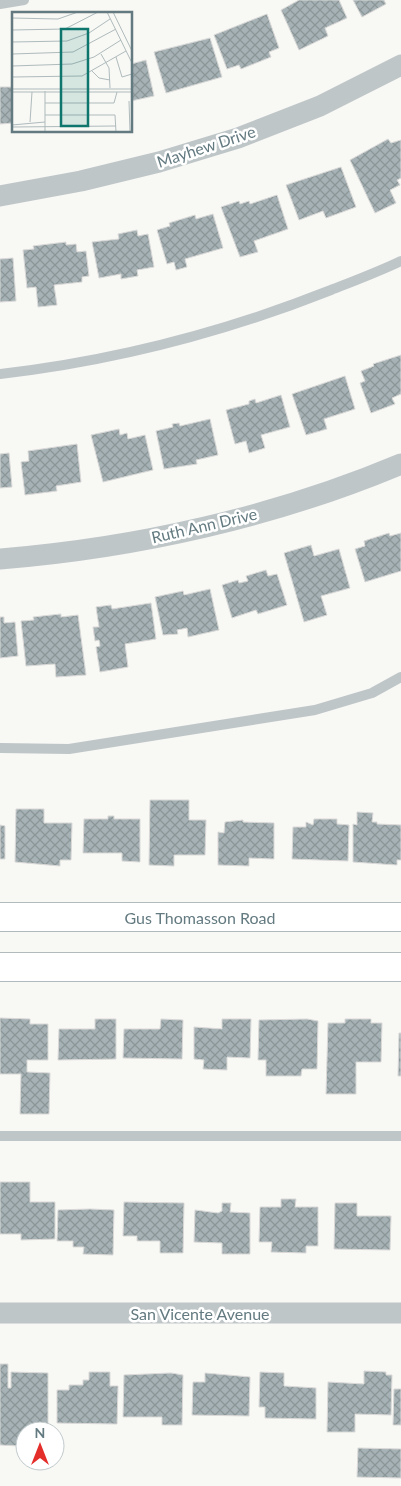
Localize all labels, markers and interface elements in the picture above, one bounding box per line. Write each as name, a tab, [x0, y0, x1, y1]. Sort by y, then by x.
inset map	[12, 12, 132, 132]
street label: Mayhew Drive	[154, 121, 258, 171]
street label: Ruth Ann Drive	[149, 504, 259, 546]
street label: Gus Thomasson Road	[125, 908, 275, 927]
street label: San Vicente Avenue	[130, 1304, 270, 1323]
north arrow	[15, 1421, 65, 1471]
text: N	[35, 1424, 45, 1441]

